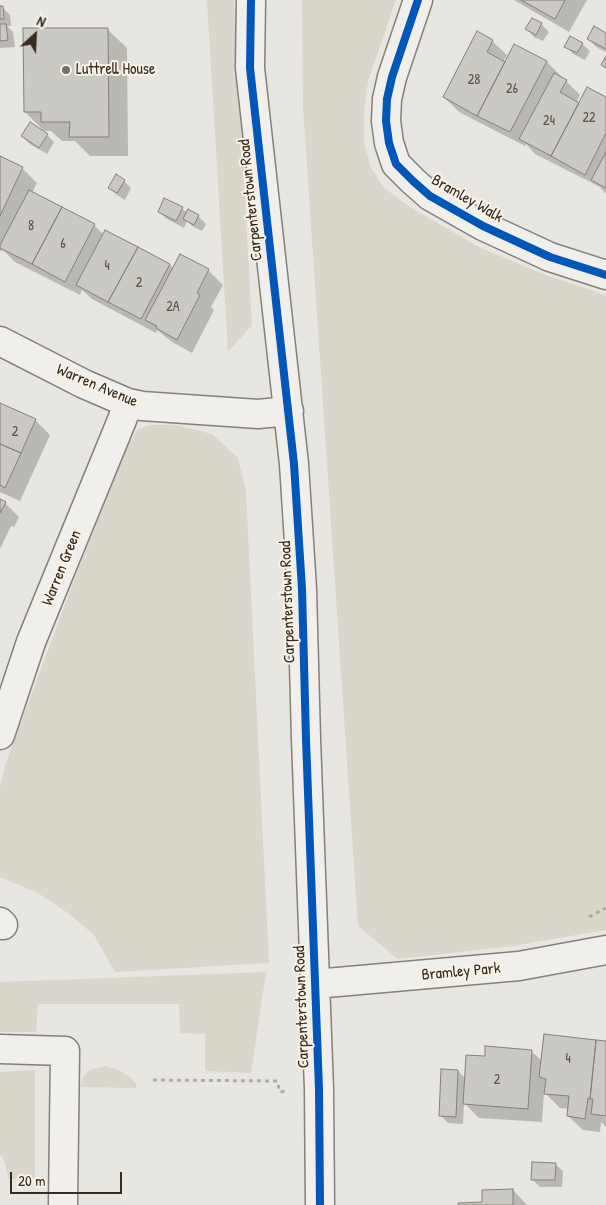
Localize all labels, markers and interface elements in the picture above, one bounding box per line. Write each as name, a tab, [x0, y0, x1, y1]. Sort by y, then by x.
north arrow	[10, 10, 60, 60]
text: N	[34, 11, 49, 31]
place label: Luttrell House	[76, 60, 155, 80]
marker: Luttrell House	[60, 64, 72, 76]
house number: 28	[468, 72, 480, 88]
house number: 26	[506, 81, 518, 97]
house number: 22	[582, 110, 596, 126]
house number: 24	[543, 113, 555, 129]
street label: Carpenterstown Road	[235, 138, 267, 262]
street label: Bramley Walk	[428, 171, 506, 227]
house number: 8	[28, 218, 34, 234]
house number: 6	[60, 236, 66, 252]
house number: 4	[104, 258, 110, 274]
house number: 2	[136, 275, 142, 291]
house number: 2A	[166, 299, 180, 315]
street label: Warren Avenue	[54, 360, 140, 412]
house number: 2	[12, 424, 18, 440]
street label: Warren Green	[38, 528, 86, 608]
street label: Carpenterstown Road	[276, 541, 300, 663]
street label: Carpenterstown Road	[290, 946, 314, 1068]
street label: Bramley Park	[421, 959, 501, 985]
house number: 4	[565, 1051, 571, 1067]
house number: 2	[494, 1072, 500, 1088]
scale bar	[12, 1162, 125, 1194]
text: 20 m	[18, 1170, 45, 1191]

